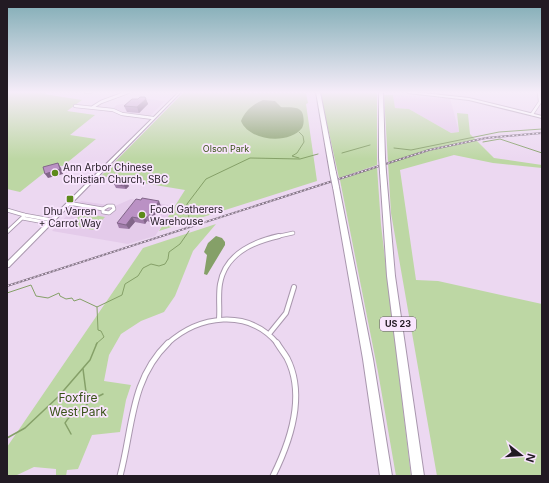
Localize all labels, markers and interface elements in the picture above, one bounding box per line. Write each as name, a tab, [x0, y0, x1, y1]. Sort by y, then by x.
park label: Olson Park	[203, 143, 249, 154]
place label: Ann Arbor Chinese Christian Church, SBC	[63, 161, 168, 185]
marker: Ann Arbor Chinese Christian Church, SBC	[50, 168, 60, 178]
marker: Dhu Varren + Carrot Way	[65, 194, 75, 204]
place label: Food Gatherers Warehouse	[150, 203, 223, 227]
place label: Dhu Varren + Carrot Way	[39, 205, 102, 229]
marker: Food Gatherers Warehouse	[137, 210, 147, 220]
road number: US 23	[380, 317, 416, 331]
park label: Foxfire West Park	[49, 390, 107, 419]
north arrow	[501, 435, 541, 475]
text: N	[523, 452, 538, 464]

